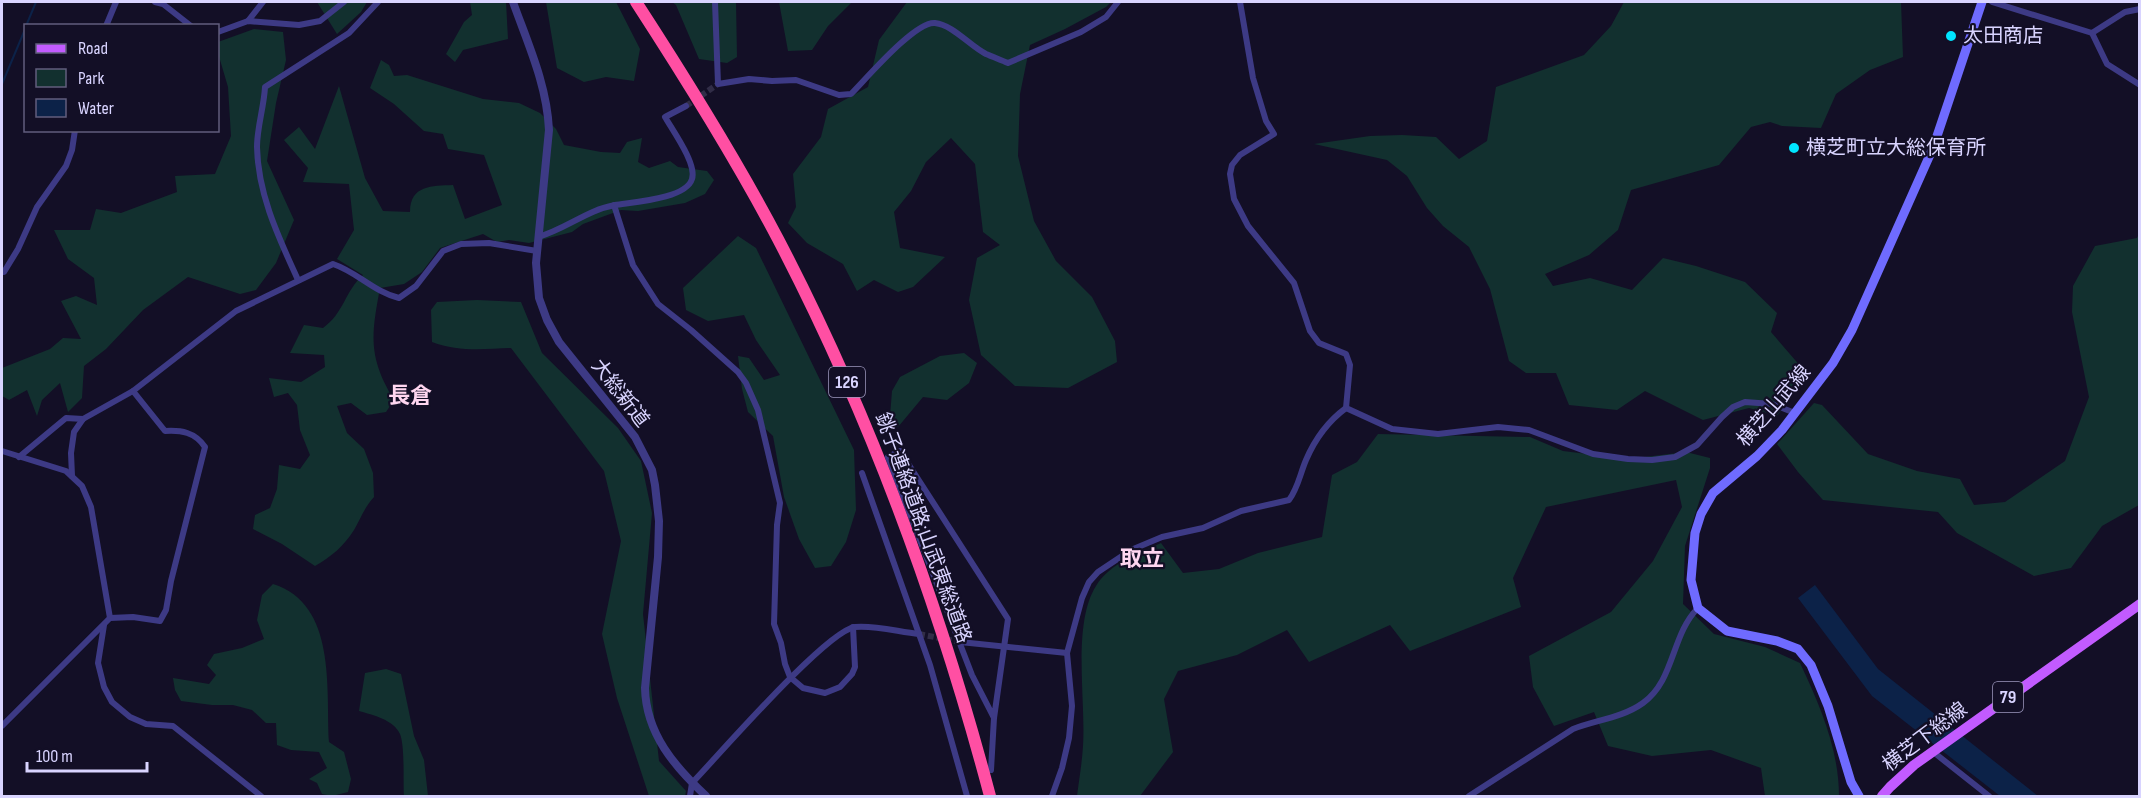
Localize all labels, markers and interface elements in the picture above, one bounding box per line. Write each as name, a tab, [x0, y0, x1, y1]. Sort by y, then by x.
legend	[24, 24, 219, 132]
place label: 太田商店	[1963, 24, 2043, 48]
marker: 太田商店	[1944, 29, 1958, 43]
text: Road	[78, 38, 108, 59]
text: Park	[78, 68, 104, 89]
text: Water	[78, 98, 114, 119]
place label: 横芝町立大総保育所	[1806, 136, 1986, 160]
marker: 横芝町立大総保育所	[1787, 141, 1801, 155]
street label: 大総新道	[586, 354, 654, 432]
street label: 横芝山武線	[1732, 360, 1816, 452]
road number: 126	[829, 367, 865, 397]
district label: 長倉	[388, 383, 432, 410]
street label: 銚子連絡道路;山武東総道路	[870, 409, 976, 647]
district label: 取立	[1120, 546, 1164, 573]
road number: 79	[1993, 682, 2023, 712]
street label: 横芝下総線	[1878, 697, 1972, 777]
scale bar	[27, 735, 147, 773]
text: 100 m	[36, 746, 73, 767]

